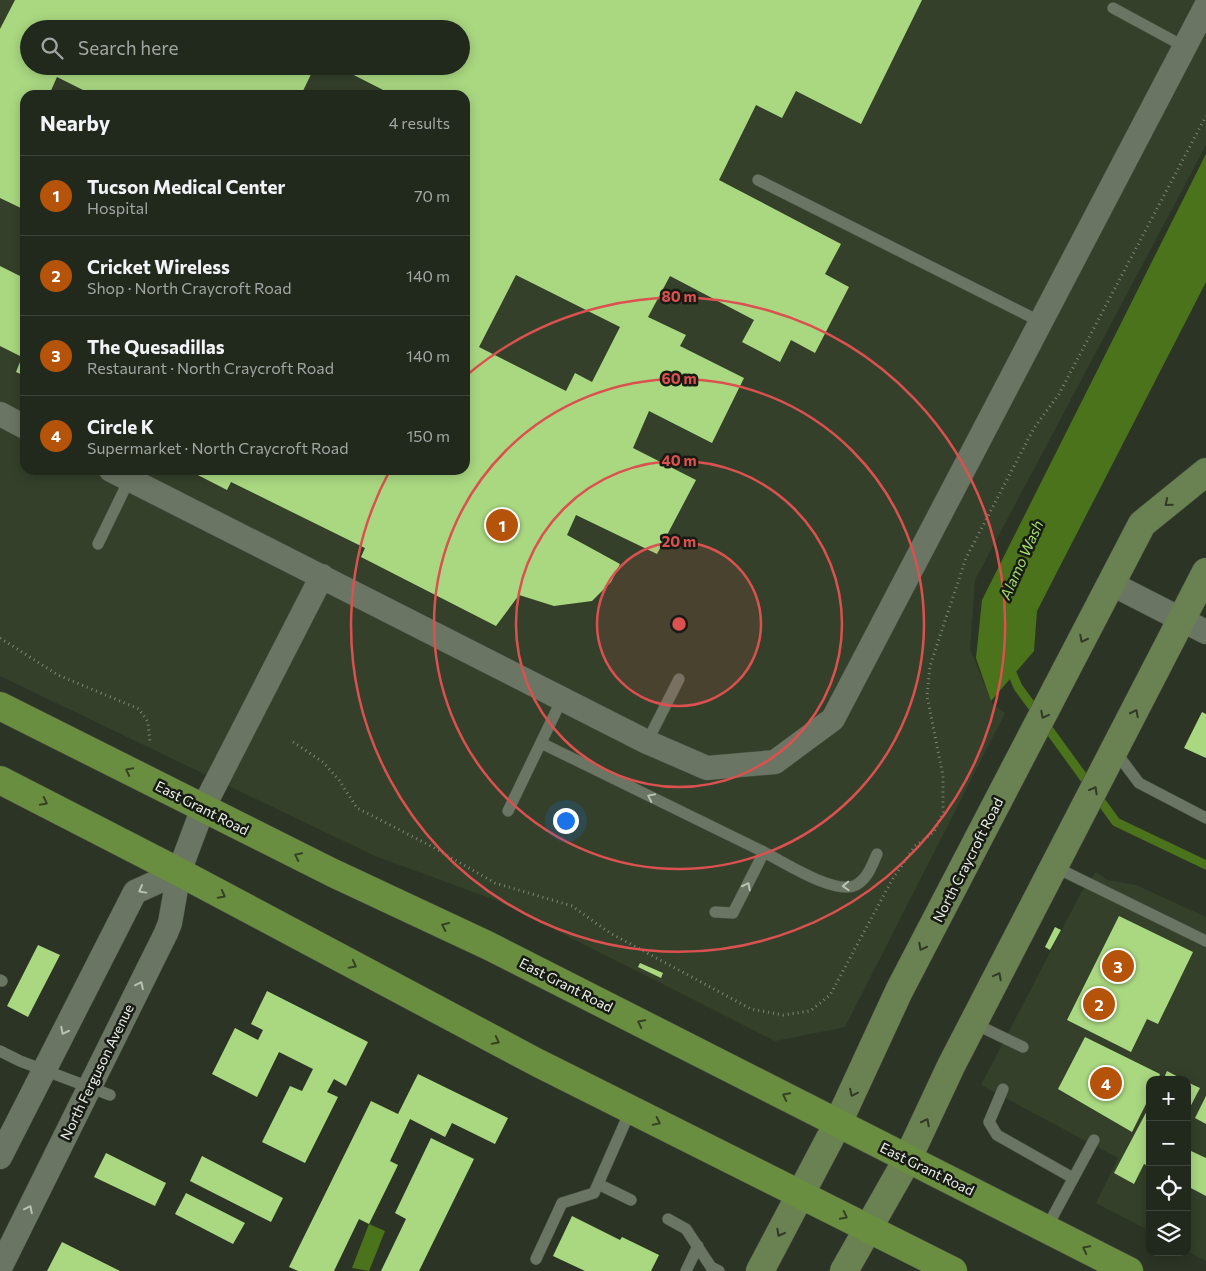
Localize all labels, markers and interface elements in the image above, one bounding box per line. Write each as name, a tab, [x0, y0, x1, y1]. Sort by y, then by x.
search box	[20, 20, 470, 75]
icon: search	[38, 34, 66, 62]
text: Search here	[78, 36, 178, 59]
text: Nearby	[40, 110, 110, 135]
text: 4 results	[389, 113, 450, 132]
text: Tucson Medical Center	[87, 175, 285, 198]
text: 1	[52, 186, 60, 205]
text: 70 m	[414, 186, 450, 205]
text: Hospital	[87, 198, 148, 217]
text: Cricket Wireless	[87, 255, 230, 278]
text: 2	[51, 266, 61, 285]
text: 140 m	[406, 266, 450, 285]
text: Shop · North Craycroft Road	[87, 278, 291, 297]
text: 80 m	[661, 287, 697, 305]
text: The Quesadillas	[87, 335, 225, 358]
text: 3	[51, 346, 61, 365]
text: 140 m	[406, 346, 450, 365]
text: Restaurant · North Craycroft Road	[87, 358, 334, 377]
text: 60 m	[661, 369, 697, 387]
text: Circle K	[87, 415, 154, 438]
text: 4	[51, 426, 61, 445]
text: 150 m	[407, 426, 450, 445]
text: Supermarket · North Craycroft Road	[87, 438, 348, 457]
text: 40 m	[661, 451, 697, 469]
one-way arrow	[1165, 498, 1174, 506]
pin: 1	[486, 506, 518, 544]
water label: Alamo Wash	[995, 517, 1047, 603]
text: 20 m	[662, 532, 696, 550]
centre of rings	[670, 615, 688, 633]
one-way arrow	[1079, 634, 1089, 643]
one-way arrow	[1129, 709, 1139, 718]
one-way arrow	[1040, 710, 1050, 719]
one-way arrow	[125, 767, 134, 777]
street label: East Grant Road	[153, 777, 252, 838]
one-way arrow	[1087, 787, 1097, 796]
one-way arrow	[647, 793, 656, 803]
street label: North Craycroft Road	[929, 795, 1006, 925]
one-way arrow	[38, 796, 47, 806]
your location	[553, 808, 579, 834]
one-way arrow	[294, 852, 303, 862]
one-way arrow	[842, 881, 850, 891]
one-way arrow	[741, 882, 751, 891]
one-way arrow	[138, 884, 147, 894]
one-way arrow	[216, 888, 225, 898]
one-way arrow	[441, 922, 450, 932]
one-way arrow	[918, 941, 928, 950]
pin: 3	[1102, 947, 1134, 985]
street label: East Grant Road	[517, 954, 616, 1015]
one-way arrow	[347, 959, 356, 969]
one-way arrow	[992, 972, 1002, 981]
one-way arrow	[134, 981, 144, 990]
pin: 2	[1083, 985, 1115, 1023]
street label: North Ferguson Avenue	[56, 1001, 137, 1143]
one-way arrow	[637, 1019, 646, 1029]
one-way arrow	[60, 1026, 70, 1035]
one-way arrow	[491, 1035, 500, 1045]
pin: 4	[1090, 1064, 1122, 1102]
map controls	[1146, 1076, 1191, 1256]
button: +	[1146, 1076, 1191, 1121]
one-way arrow	[848, 1088, 859, 1097]
one-way arrow	[782, 1092, 791, 1102]
one-way arrow	[652, 1116, 661, 1126]
one-way arrow	[920, 1118, 930, 1127]
button: −	[1146, 1121, 1191, 1166]
street label: East Grant Road	[877, 1138, 977, 1199]
button: locate	[1146, 1166, 1191, 1211]
one-way arrow	[23, 1205, 33, 1214]
one-way arrow	[839, 1210, 848, 1220]
button: layers	[1146, 1211, 1191, 1256]
one-way arrow	[776, 1227, 786, 1236]
one-way arrow	[1082, 1245, 1091, 1255]

